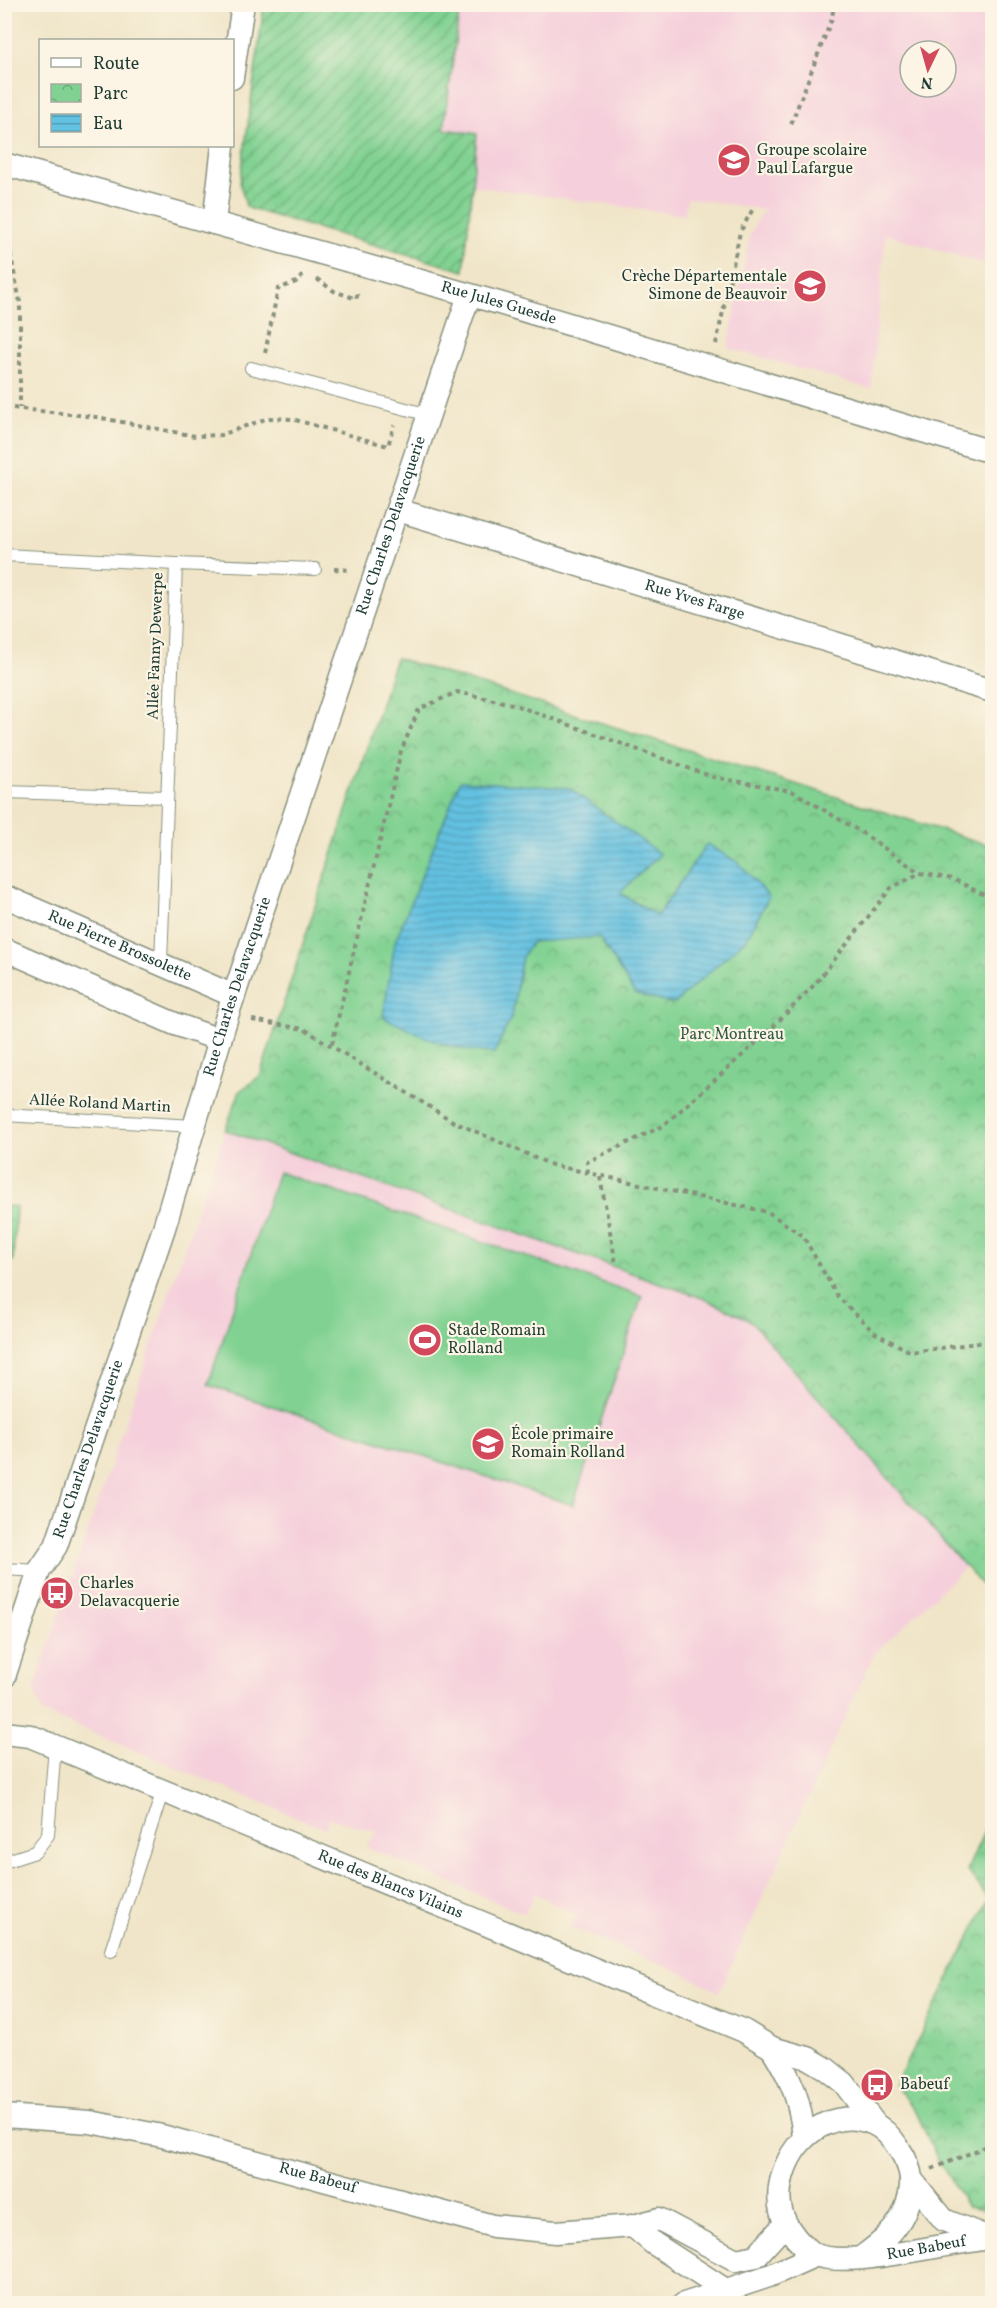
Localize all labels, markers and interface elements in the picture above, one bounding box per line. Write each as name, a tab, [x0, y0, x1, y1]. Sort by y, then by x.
legend	[39, 39, 234, 147]
north arrow	[898, 39, 958, 99]
text: Route	[93, 52, 139, 77]
text: N	[920, 70, 934, 93]
text: Parc	[93, 82, 128, 107]
text: Eau	[93, 112, 123, 137]
place label: Groupe scolaire Paul Lafargue	[757, 140, 867, 180]
school or university icon: Groupe scolaire Paul Lafargue	[716, 142, 752, 178]
place label: Crèche Départementale Simone de Beauvoir	[622, 266, 787, 306]
school or university icon: Crèche Départementale Simone de Beauvoir	[792, 268, 828, 304]
street label: Rue Jules Guesde	[438, 276, 559, 331]
street label: Rue Charles Delavacquerie	[351, 433, 432, 618]
street label: Allée Fanny Dewerpe	[142, 572, 170, 720]
street label: Rue Yves Farge	[642, 575, 747, 626]
street label: Rue Charles Delavacquerie	[199, 894, 277, 1079]
street label: Rue Pierre Brossolette	[44, 905, 195, 987]
park label: Parc Montreau	[680, 1024, 784, 1046]
street label: Allée Roland Martin	[28, 1089, 172, 1119]
place label: Stade Romain Rolland	[448, 1320, 546, 1360]
sports icon: Stade Romain Rolland	[407, 1322, 443, 1358]
street label: Rue Charles Delavacquerie	[48, 1357, 129, 1542]
place label: École primaire Romain Rolland	[511, 1424, 625, 1464]
school or university icon: École primaire Romain Rolland	[470, 1426, 506, 1462]
place label: Charles Delavacquerie	[80, 1573, 180, 1613]
bus stop icon: Charles Delavacquerie	[39, 1575, 75, 1611]
street label: Rue des Blancs Vilains	[314, 1845, 466, 1925]
bus stop icon: Babeuf	[859, 2067, 895, 2103]
place label: Babeuf	[900, 2074, 950, 2096]
street label: Rue Babeuf	[276, 2157, 361, 2200]
street label: Rue Babeuf	[885, 2231, 969, 2266]

